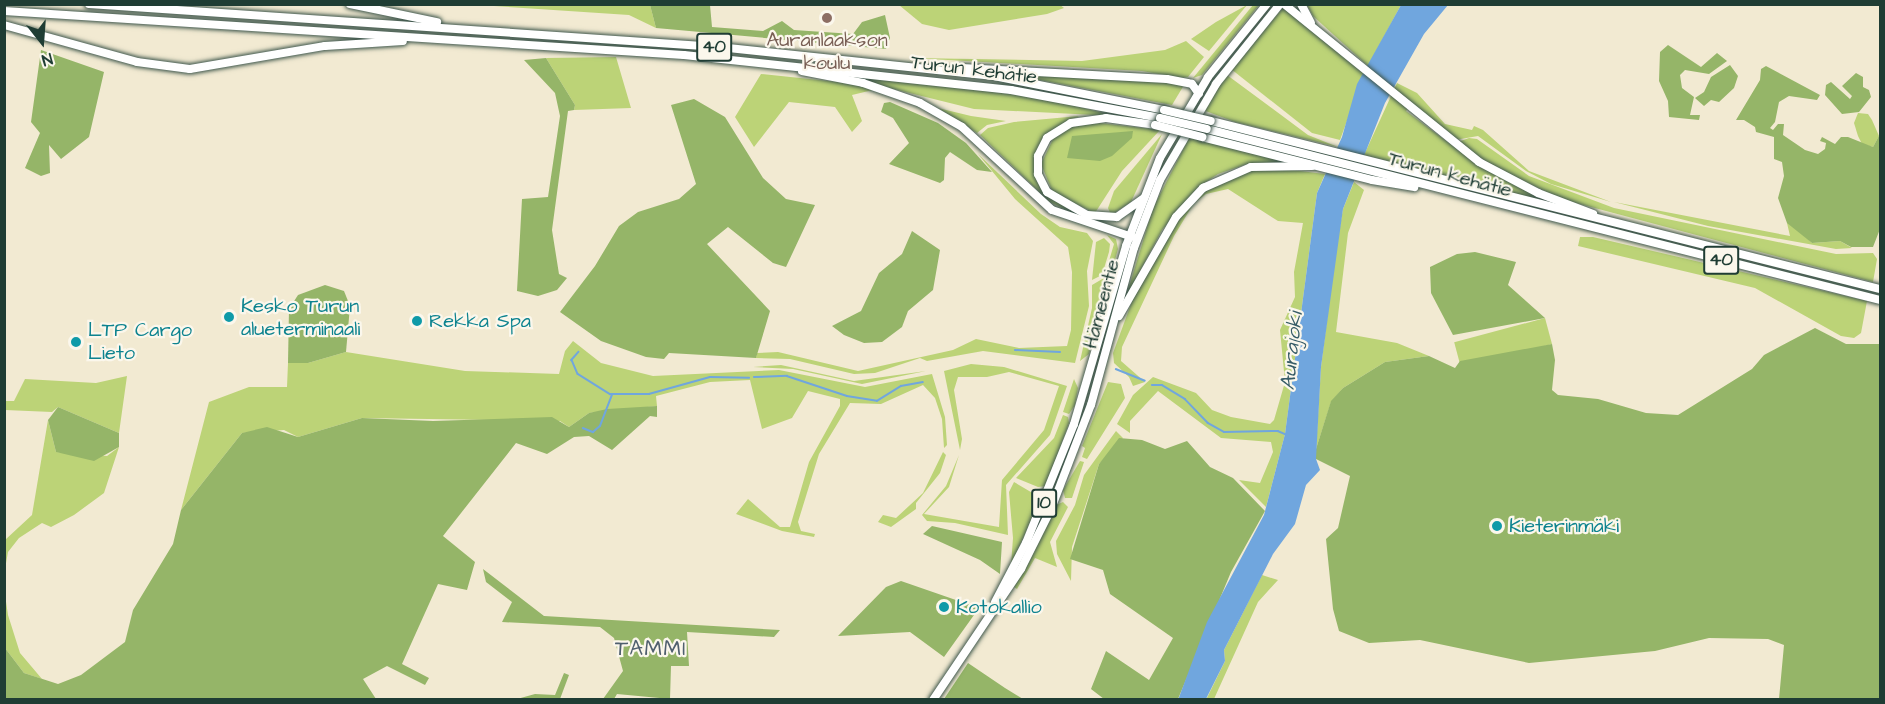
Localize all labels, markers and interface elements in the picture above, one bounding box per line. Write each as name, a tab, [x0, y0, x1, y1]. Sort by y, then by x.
marker: Auranlaakson koulu	[820, 11, 834, 25]
north arrow	[12, 12, 72, 72]
place label: Auranlaakson koulu	[766, 28, 888, 75]
road number: 40	[696, 32, 732, 62]
text: N	[39, 47, 55, 71]
street label: Turun kehätie	[910, 50, 1038, 90]
street label: Turun kehätie	[1386, 147, 1514, 203]
road number: 40	[1703, 245, 1739, 275]
street label: Hämeentie	[1079, 257, 1125, 351]
place label: Kesko Turun alueterminaali	[241, 294, 360, 341]
place label: Rekka Spa	[429, 309, 531, 333]
marker: Kesko Turun alueterminaali	[222, 310, 236, 324]
water label: Aurajoki	[1275, 311, 1309, 391]
marker: Rekka Spa	[410, 314, 424, 328]
place label: LTP Cargo Lieto	[88, 318, 192, 365]
marker: LTP Cargo Lieto	[69, 335, 83, 349]
road number: 10	[1030, 488, 1058, 518]
place label: Kieterinmäki	[1509, 514, 1619, 538]
marker: Kieterinmäki	[1490, 519, 1504, 533]
place label: Kotokallio	[956, 595, 1042, 619]
marker: Kotokallio	[937, 600, 951, 614]
district label: TAMMI	[615, 636, 687, 662]

